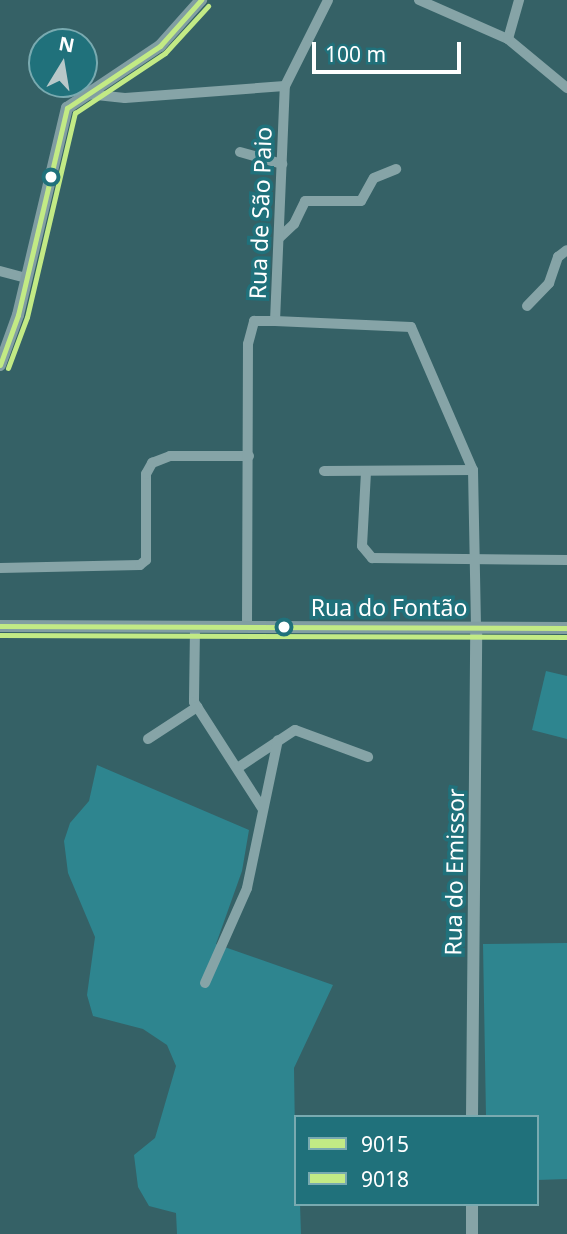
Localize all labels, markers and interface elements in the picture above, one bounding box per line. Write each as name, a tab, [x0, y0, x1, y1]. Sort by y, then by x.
north arrow	[28, 28, 98, 98]
scale bar	[315, 28, 464, 72]
text: N	[57, 30, 77, 59]
text: 100 m	[325, 40, 386, 68]
street label: Rua de São Paio	[243, 126, 277, 300]
unlabelled marker	[44, 170, 58, 184]
street label: Rua do Fontão	[311, 593, 467, 621]
unlabelled marker	[277, 620, 291, 634]
street label: Rua do Emissor	[439, 788, 469, 956]
legend	[294, 1115, 539, 1206]
text: 9015	[361, 1130, 409, 1158]
text: 9018	[361, 1165, 409, 1193]

